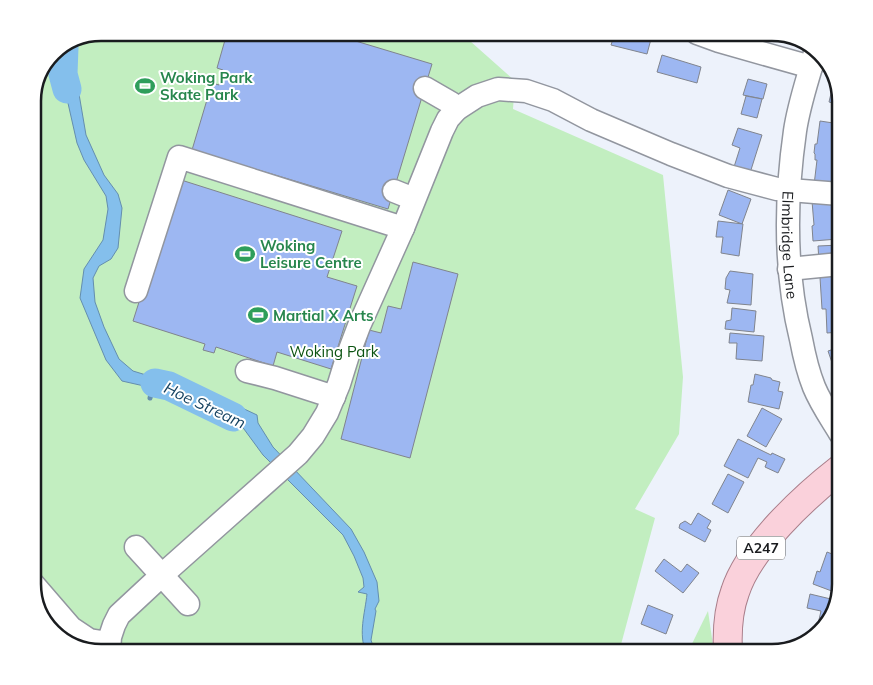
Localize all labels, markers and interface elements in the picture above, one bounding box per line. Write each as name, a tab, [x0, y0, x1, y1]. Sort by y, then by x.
place label: Woking Park Skate Park	[160, 68, 253, 104]
sports icon: Woking Park Skate Park	[134, 75, 156, 97]
street label: Elmbridge Lane	[778, 191, 802, 300]
place label: Woking Leisure Centre	[260, 236, 362, 272]
sports icon: Woking Leisure Centre	[234, 243, 256, 265]
sports icon: Martial X Arts	[247, 304, 269, 326]
place label: Martial X Arts	[273, 306, 374, 325]
park label: Woking Park	[290, 342, 379, 361]
water label: Hoe Stream	[161, 377, 249, 433]
road number: A247	[737, 536, 785, 560]

